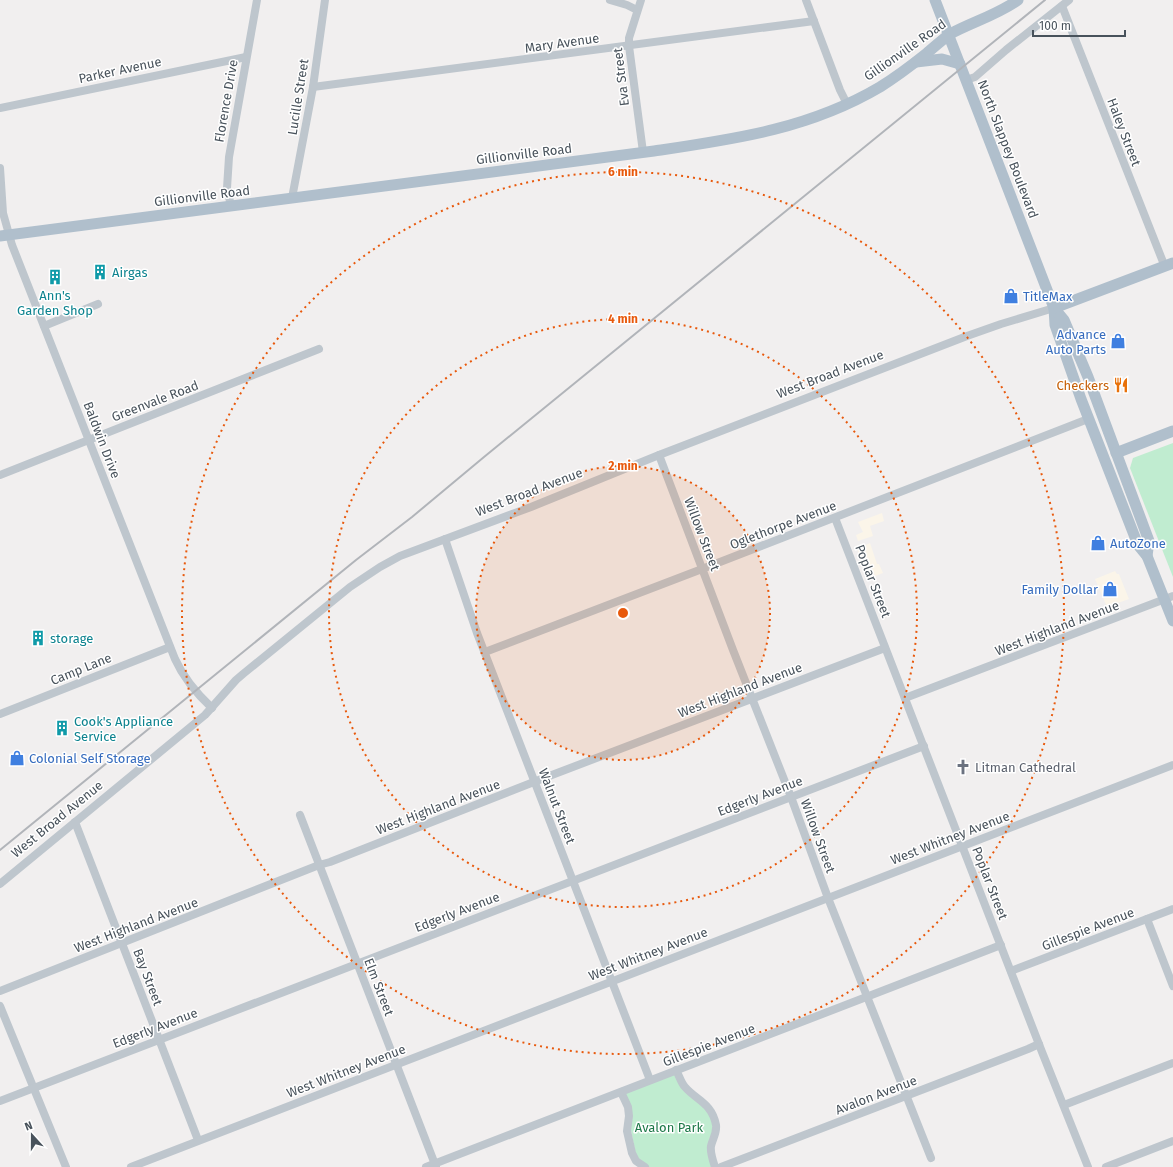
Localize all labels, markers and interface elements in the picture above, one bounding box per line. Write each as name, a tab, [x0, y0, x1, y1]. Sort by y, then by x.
scale bar	[1033, 12, 1125, 38]
street label: Gillionville Road	[861, 16, 949, 84]
text: 100 m	[1039, 19, 1071, 33]
street label: Mary Avenue	[524, 30, 600, 56]
street label: Eva Street	[610, 47, 632, 107]
street label: Parker Avenue	[77, 54, 163, 86]
street label: Lucille Street	[285, 57, 311, 136]
street label: Florence Drive	[211, 58, 241, 144]
street label: North Slappey Boulevard	[975, 78, 1041, 220]
street label: Haley Street	[1104, 96, 1144, 168]
street label: Gillionville Road	[475, 141, 573, 167]
text: 6 min	[608, 165, 638, 179]
street label: Gillionville Road	[153, 183, 251, 209]
building icon: Airgas	[91, 263, 109, 281]
place label: Airgas	[112, 265, 147, 280]
building icon: Ann's Garden Shop	[46, 268, 64, 286]
shop icon: TitleMax	[1002, 287, 1020, 305]
place label: Ann's Garden Shop	[17, 288, 93, 318]
place label: TitleMax	[1023, 289, 1073, 304]
text: 4 min	[608, 312, 638, 326]
place label: Advance Auto Parts	[1046, 327, 1106, 357]
shop icon: Advance Auto Parts	[1109, 332, 1127, 350]
street label: West Broad Avenue	[774, 347, 886, 401]
restaurant icon: Checkers	[1112, 376, 1130, 394]
street label: Greenvale Road	[109, 378, 201, 424]
place label: Checkers	[1056, 378, 1109, 393]
street label: Baldwin Drive	[81, 400, 123, 480]
text: 2 min	[608, 459, 638, 473]
street label: West Broad Avenue	[473, 465, 585, 519]
street label: Willow Street	[681, 495, 723, 573]
street label: Oglethorpe Avenue	[728, 498, 838, 552]
shop icon: AutoZone	[1089, 534, 1107, 552]
place label: AutoZone	[1110, 536, 1166, 551]
street label: Poplar Street	[852, 542, 894, 620]
shop icon: Family Dollar	[1101, 580, 1119, 598]
place label: Family Dollar	[1021, 582, 1098, 597]
street label: West Highland Avenue	[993, 597, 1121, 659]
centre of rings	[616, 606, 630, 620]
building icon: storage	[29, 629, 47, 647]
place label: storage	[50, 631, 93, 646]
street label: Camp Lane	[48, 650, 114, 688]
street label: West Highland Avenue	[676, 659, 804, 721]
place label: Cook's Appliance Service	[74, 714, 173, 744]
building icon: Cook's Appliance Service	[53, 719, 71, 737]
shop icon: Colonial Self Storage	[8, 749, 26, 767]
place label: Colonial Self Storage	[29, 751, 151, 766]
church icon: Litman Cathedral	[954, 758, 972, 776]
place label: Litman Cathedral	[975, 760, 1076, 775]
street label: Walnut Street	[536, 766, 578, 846]
street label: Edgerly Avenue	[715, 773, 805, 819]
street label: West Highland Avenue	[374, 776, 502, 838]
street label: West Broad Avenue	[8, 778, 106, 860]
street label: Willow Street	[798, 797, 838, 875]
street label: West Whitney Avenue	[888, 808, 1012, 868]
street label: Poplar Street	[969, 844, 1011, 922]
street label: Edgerly Avenue	[412, 889, 502, 935]
street label: West Highland Avenue	[72, 894, 200, 956]
street label: Gillespie Avenue	[1040, 904, 1136, 954]
street label: West Whitney Avenue	[586, 924, 710, 984]
street label: Bay Street	[130, 946, 166, 1008]
street label: Elm Street	[361, 956, 397, 1018]
street label: Edgerly Avenue	[110, 1005, 200, 1051]
street label: Gillespie Avenue	[661, 1020, 757, 1070]
street label: West Whitney Avenue	[284, 1041, 408, 1101]
street label: Avalon Avenue	[833, 1073, 919, 1117]
north arrow	[12, 1115, 52, 1155]
text: N	[23, 1119, 34, 1134]
park label: Avalon Park	[635, 1120, 704, 1135]

